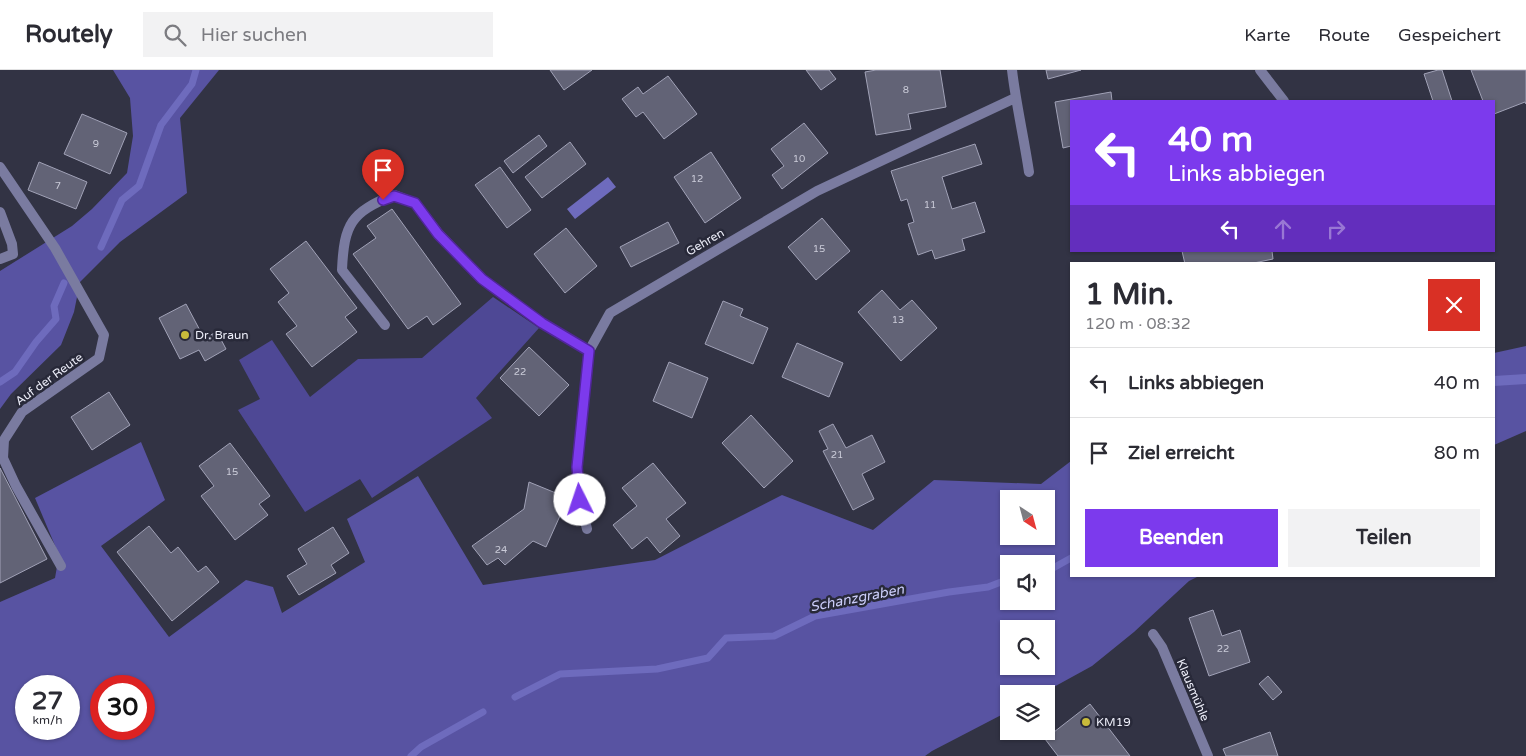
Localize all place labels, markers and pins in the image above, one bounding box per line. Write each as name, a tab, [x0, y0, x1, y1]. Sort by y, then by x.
pin	[362, 149, 404, 200]
place label: Dr. Braun	[195, 328, 249, 342]
marker: Dr. Braun	[179, 329, 191, 341]
place label: KM19	[1096, 715, 1131, 729]
marker: KM19	[1080, 716, 1092, 728]

